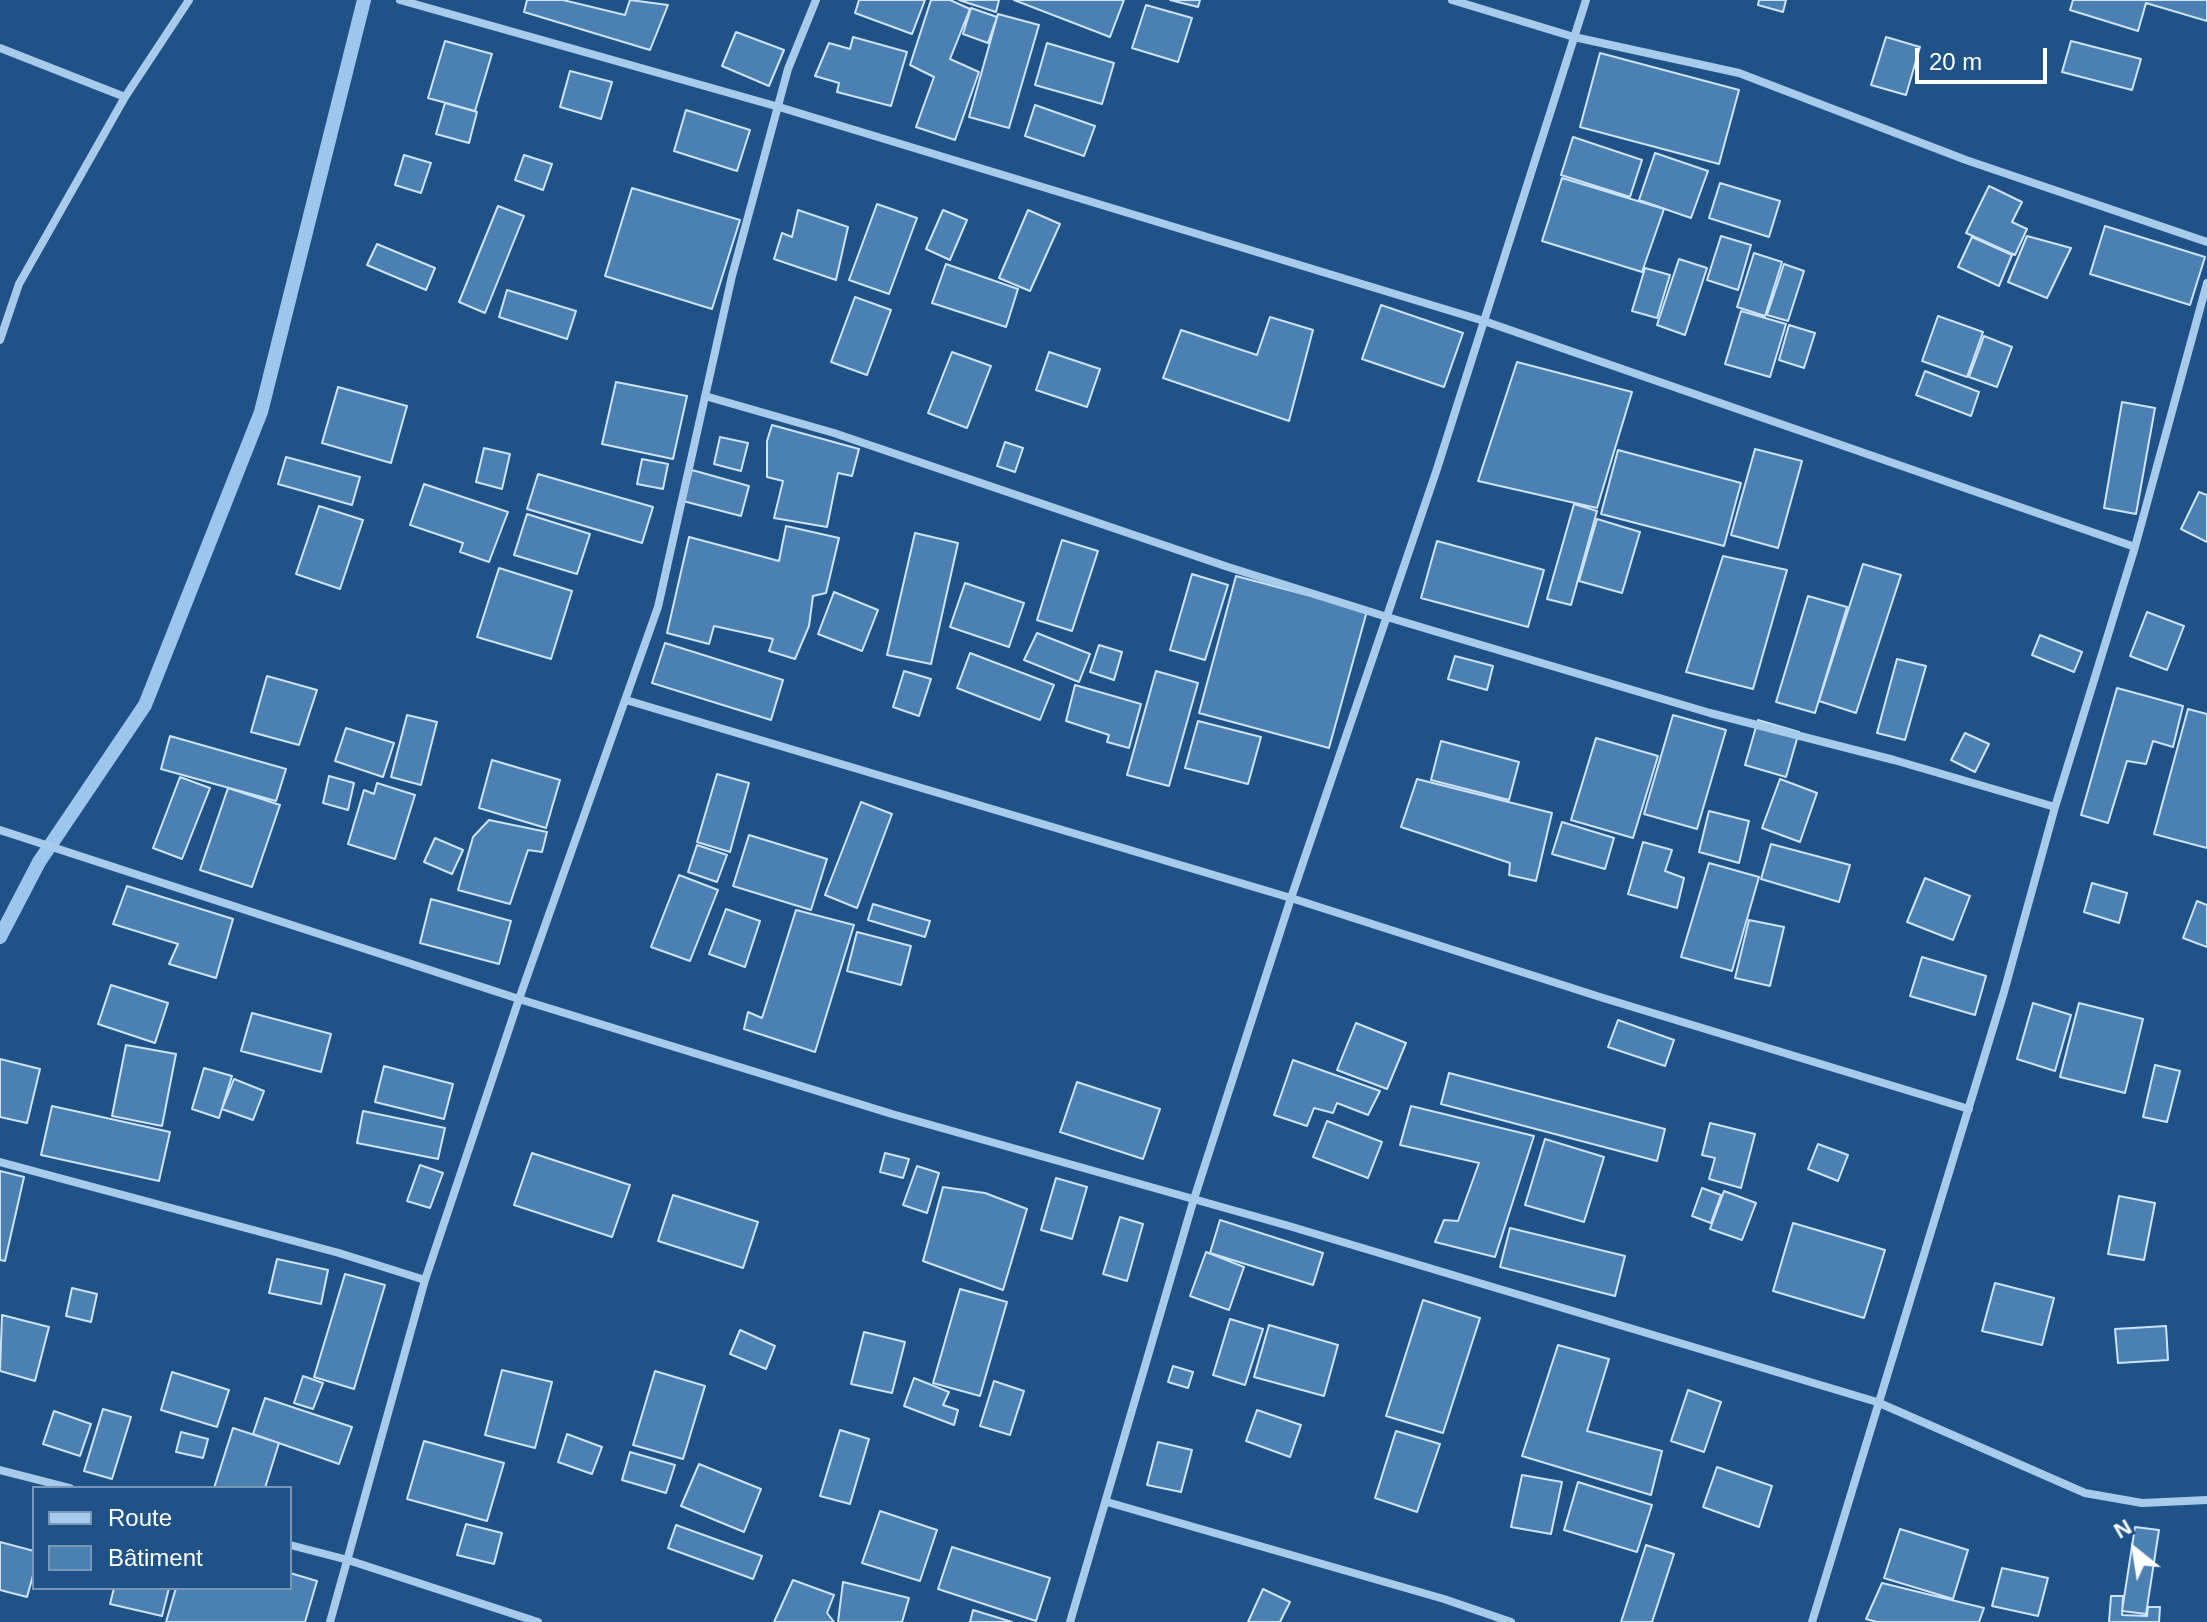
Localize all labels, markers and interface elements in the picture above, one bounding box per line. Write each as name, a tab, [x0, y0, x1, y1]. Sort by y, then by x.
scale bar	[1919, 32, 2051, 82]
text: 20 m	[1929, 48, 1982, 75]
legend	[32, 1486, 292, 1590]
text: Route	[108, 1504, 172, 1531]
north arrow	[2095, 1510, 2175, 1590]
text: N	[2110, 1514, 2136, 1544]
text: Bâtiment	[108, 1544, 203, 1571]

